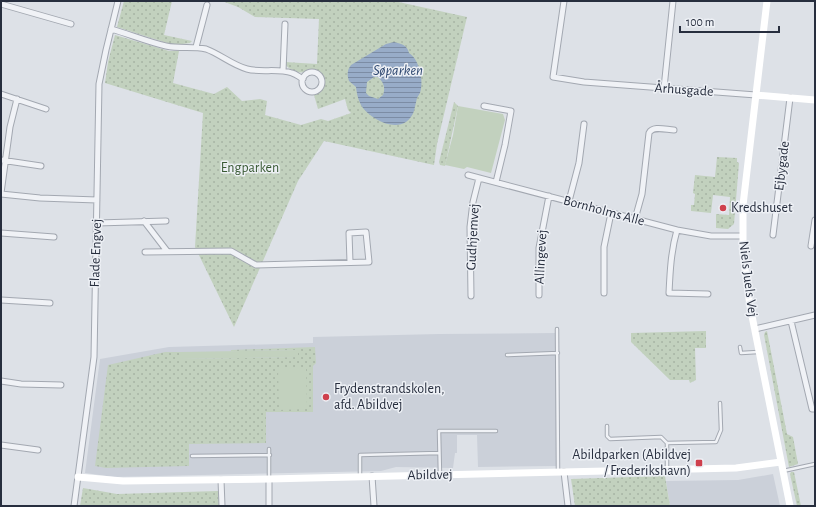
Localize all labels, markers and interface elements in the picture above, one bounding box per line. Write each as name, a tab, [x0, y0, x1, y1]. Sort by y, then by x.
scale bar	[680, 8, 779, 34]
text: 100 m	[686, 16, 714, 28]
water label: Søparken	[373, 63, 423, 78]
street label: Århusgade	[654, 79, 714, 99]
street label: Ejbygade	[772, 140, 792, 192]
park label: Engparken	[221, 161, 279, 175]
street label: Bornholms Alle	[562, 193, 646, 229]
place label: Kredshuset	[731, 201, 793, 215]
street label: Gudhjemvej	[464, 203, 482, 271]
marker: Kredshuset	[718, 203, 728, 213]
street label: Flade Engvej	[88, 219, 104, 287]
street label: Allingevej	[533, 229, 549, 285]
street label: Niels Juels Vej	[736, 240, 760, 318]
place label: Frydenstrandskolen, afd. Abildvej	[334, 382, 444, 412]
marker: Frydenstrandskolen, afd. Abildvej	[321, 392, 331, 402]
place label: Abildparken (Abildvej / Frederikshavn)	[572, 448, 691, 478]
marker: Abildparken (Abildvej / Frederikshavn)	[694, 458, 704, 468]
street label: Abildvej	[407, 468, 453, 482]

